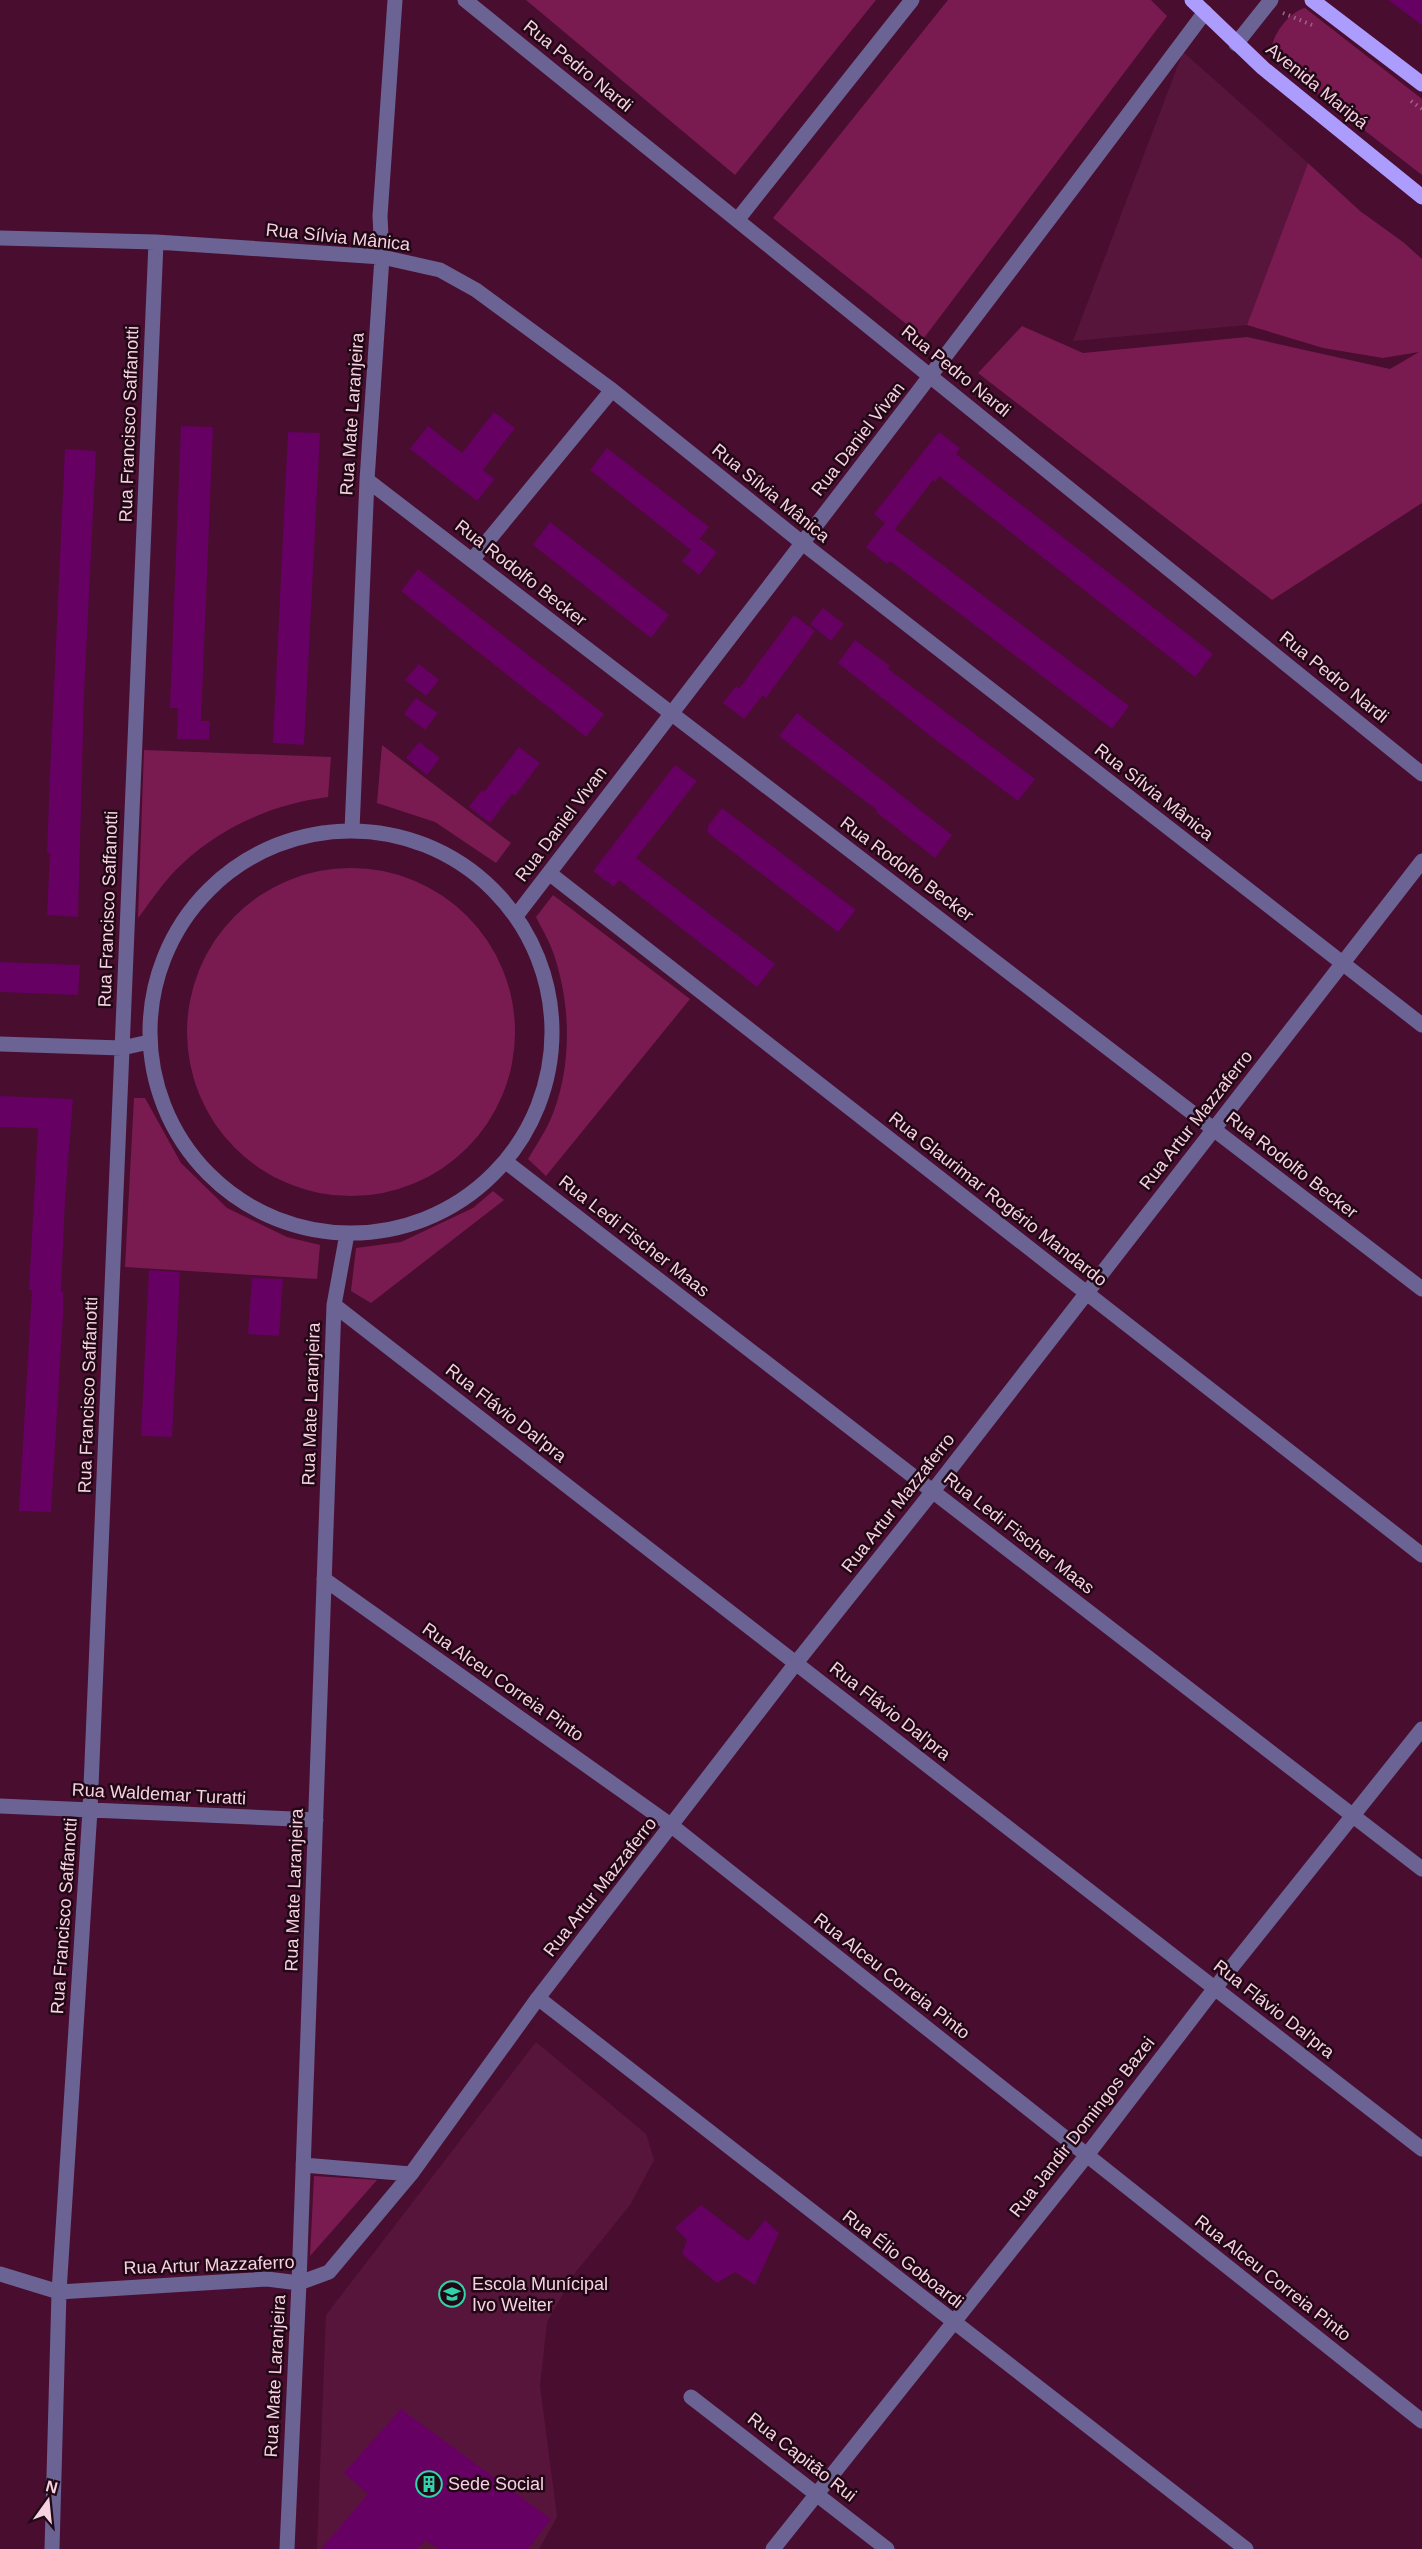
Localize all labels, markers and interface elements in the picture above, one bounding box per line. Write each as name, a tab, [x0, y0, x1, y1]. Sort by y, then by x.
street label: Rua Pedro Nardi	[520, 16, 636, 116]
street label: Avenida Maripá	[1262, 39, 1373, 134]
street label: Rua Sílvia Mânica	[265, 219, 412, 255]
street label: Rua Pedro Nardi	[898, 321, 1014, 421]
street label: Rua Francisco Saffanotti	[116, 325, 142, 523]
street label: Rua Mate Laranjeira	[336, 331, 368, 496]
street label: Rua Daniel Vivan	[807, 378, 909, 500]
street label: Rua Sílvia Mânica	[708, 440, 834, 547]
street label: Rua Rodolfo Becker	[451, 516, 591, 630]
street label: Rua Pedro Nardi	[1276, 627, 1392, 727]
street label: Rua Sílvia Mânica	[1091, 739, 1218, 845]
street label: Rua Daniel Vivan	[511, 763, 611, 885]
street label: Rua Francisco Saffanotti	[95, 810, 121, 1008]
street label: Rua Rodolfo Becker	[837, 813, 977, 925]
street label: Rua Artur Mazzaferro	[1135, 1046, 1257, 1194]
street label: Rua Glaurimar Rogério Mandardo	[885, 1108, 1111, 1290]
street label: Rua Rodolfo Becker	[1222, 1108, 1362, 1222]
street label: Rua Ledi Fischer Maas	[555, 1171, 713, 1301]
street label: Rua Francisco Saffanotti	[75, 1296, 101, 1494]
street label: Rua Mate Laranjeira	[298, 1321, 324, 1486]
street label: Rua Flávio Dal'pra	[442, 1360, 571, 1467]
street label: Rua Artur Mazzaferro	[837, 1429, 959, 1577]
street label: Rua Ledi Fischer Maas	[940, 1468, 1098, 1598]
street label: Rua Alceu Correia Pinto	[419, 1619, 587, 1745]
street label: Rua Flávio Dal'pra	[826, 1658, 955, 1765]
street label: Rua Waldemar Turatti	[71, 1779, 247, 1809]
street label: Rua Mate Laranjeira	[281, 1807, 307, 1972]
street label: Rua Artur Mazzaferro	[539, 1813, 661, 1961]
street label: Rua Francisco Saffanotti	[47, 1817, 81, 2015]
street label: Rua Alceu Correia Pinto	[810, 1909, 974, 2043]
street label: Rua Flávio Dal'pra	[1210, 1956, 1339, 2063]
street label: Rua Jandir Domingos Bazei	[1005, 2033, 1159, 2221]
street label: Rua Élio Goboardi	[839, 2206, 967, 2312]
street label: Rua Alceu Correia Pinto	[1191, 2211, 1355, 2345]
street label: Rua Artur Mazzaferro	[123, 2252, 295, 2278]
place label: Escola Munícipal Ivo Welter	[472, 2274, 608, 2315]
school or university icon: Escola Munícipal Ivo Welter	[437, 2279, 467, 2309]
street label: Rua Mate Laranjeira	[261, 2293, 289, 2458]
street label: Rua Capitão Rui	[744, 2408, 860, 2506]
building icon: Sede Social	[414, 2469, 444, 2499]
north arrow	[18, 2471, 78, 2531]
place label: Sede Social	[448, 2474, 544, 2494]
text: N	[44, 2477, 60, 2497]

